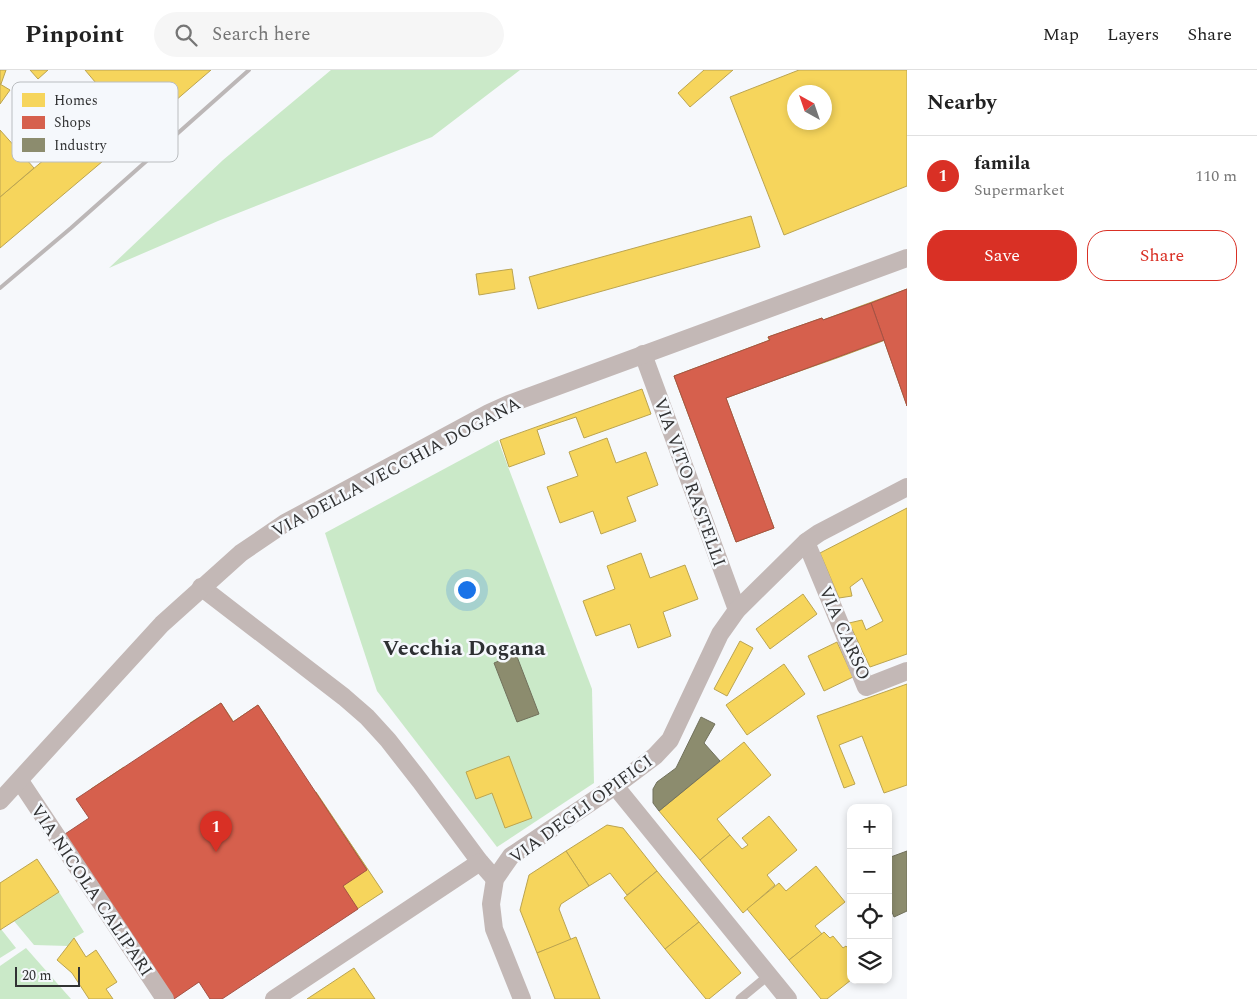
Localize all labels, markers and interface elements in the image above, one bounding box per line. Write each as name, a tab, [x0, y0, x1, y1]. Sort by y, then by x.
search box	[154, 12, 504, 57]
text: Pinpoint	[25, 17, 124, 53]
text: Search here	[212, 20, 310, 49]
icon: search	[172, 21, 200, 49]
text: Map	[1043, 21, 1079, 48]
text: Layers	[1107, 21, 1159, 48]
text: Share	[1187, 21, 1232, 48]
legend	[12, 82, 178, 162]
north arrow	[787, 85, 832, 130]
text: Nearby	[927, 87, 997, 119]
text: Homes	[54, 90, 98, 111]
text: Shops	[54, 112, 91, 133]
text: Industry	[54, 135, 108, 156]
text: famila	[974, 149, 1030, 178]
text: 1	[939, 164, 947, 188]
text: 110 m	[1195, 164, 1237, 188]
text: Supermarket	[974, 178, 1065, 202]
button: Save	[927, 230, 1077, 281]
button: Share	[1087, 230, 1237, 281]
street label: VIA DELLA VECCHIA DOGANA	[267, 390, 525, 545]
street label: VIA VITO RASTELLI	[646, 394, 733, 570]
your location	[454, 577, 480, 603]
street label: VIA CARSO	[812, 582, 877, 685]
district label: Vecchia Dogana	[382, 632, 546, 665]
street label: VIA DEGLI OPIFICI	[504, 748, 659, 871]
street label: VIA NICOLA CALIPARI	[24, 799, 160, 982]
map controls	[847, 804, 892, 984]
button: +	[847, 804, 892, 849]
pin: 1	[200, 811, 232, 852]
button: −	[847, 849, 892, 894]
button: locate	[847, 894, 892, 939]
button: layers	[847, 939, 892, 984]
scale bar	[15, 964, 80, 987]
text: 20 m	[22, 965, 52, 986]

